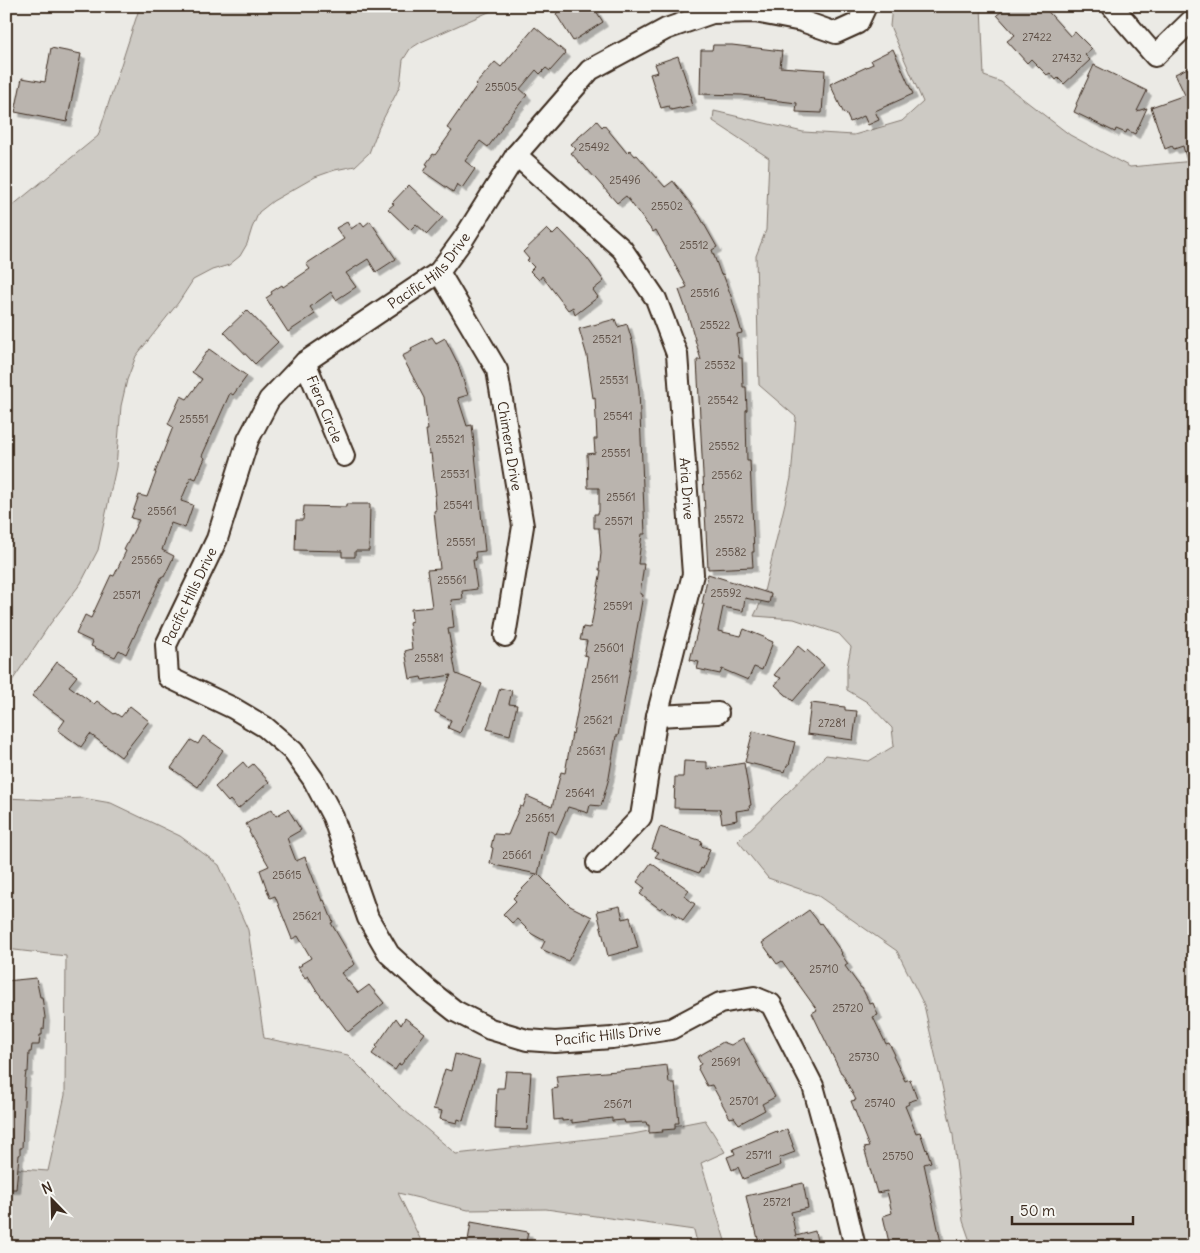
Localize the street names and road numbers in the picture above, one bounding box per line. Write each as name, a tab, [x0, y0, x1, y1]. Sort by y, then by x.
street label: Pacific Hills Drive	[384, 229, 474, 313]
street label: Fiera Circle	[303, 373, 347, 445]
street label: Chimera Drive	[493, 400, 526, 492]
street label: Aria Drive	[676, 457, 698, 520]
street label: Pacific Hills Drive	[158, 544, 221, 648]
street label: Pacific Hills Drive	[554, 1020, 662, 1050]

